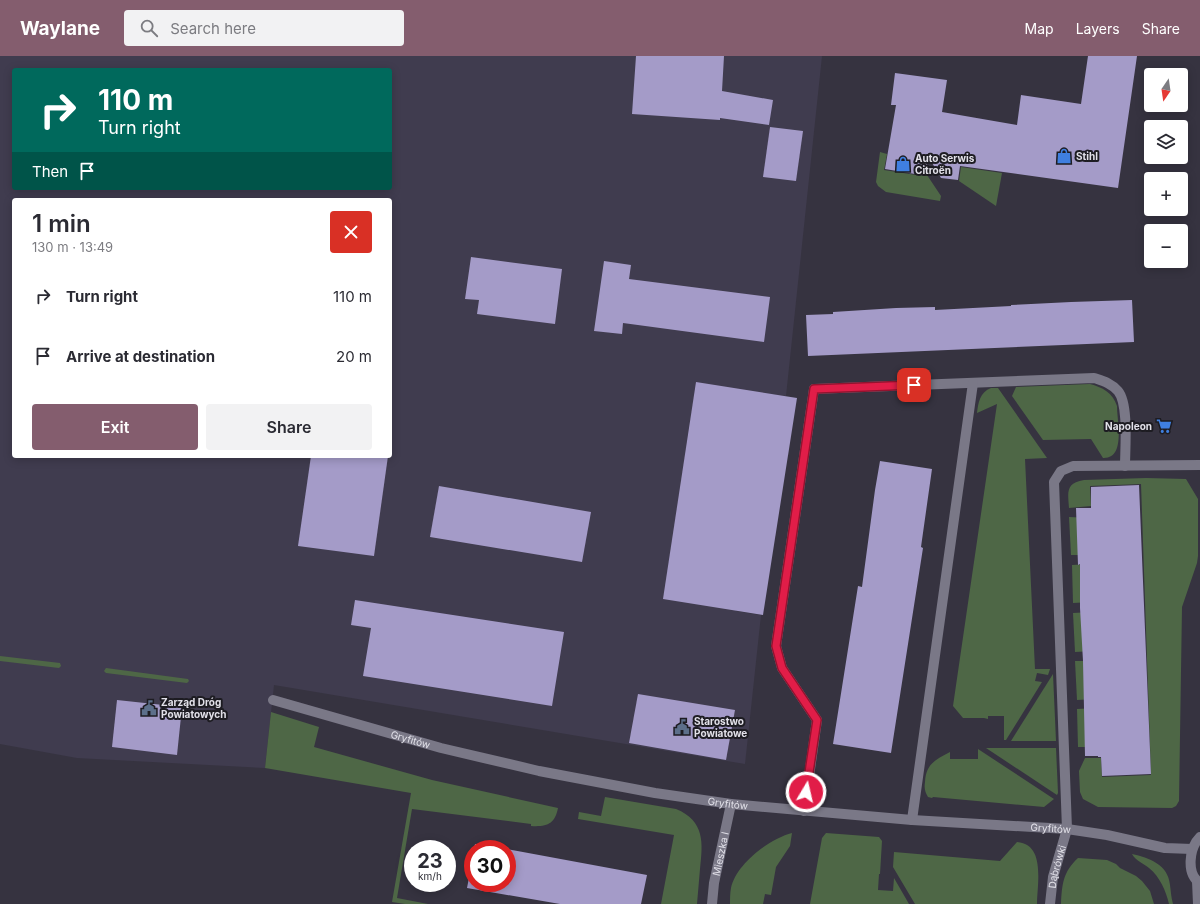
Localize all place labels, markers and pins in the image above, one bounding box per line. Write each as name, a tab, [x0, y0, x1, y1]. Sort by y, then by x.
shop icon: Stihl	[1055, 147, 1073, 165]
place label: Stihl	[1076, 150, 1098, 162]
place label: Auto Serwis Citroën	[915, 152, 975, 176]
shop icon: Auto Serwis Citroën	[894, 155, 912, 173]
pin	[897, 368, 931, 402]
supermarket icon: Napoleon	[1155, 417, 1173, 435]
place label: Napoleon	[1105, 420, 1152, 432]
place label: Zarząd Dróg Powiatowych	[161, 696, 226, 721]
public building icon: Zarząd Dróg Powiatowych	[140, 699, 158, 717]
place label: Starostwo Powiatowe	[694, 715, 747, 739]
public building icon: Starostwo Powiatowe	[673, 718, 691, 736]

